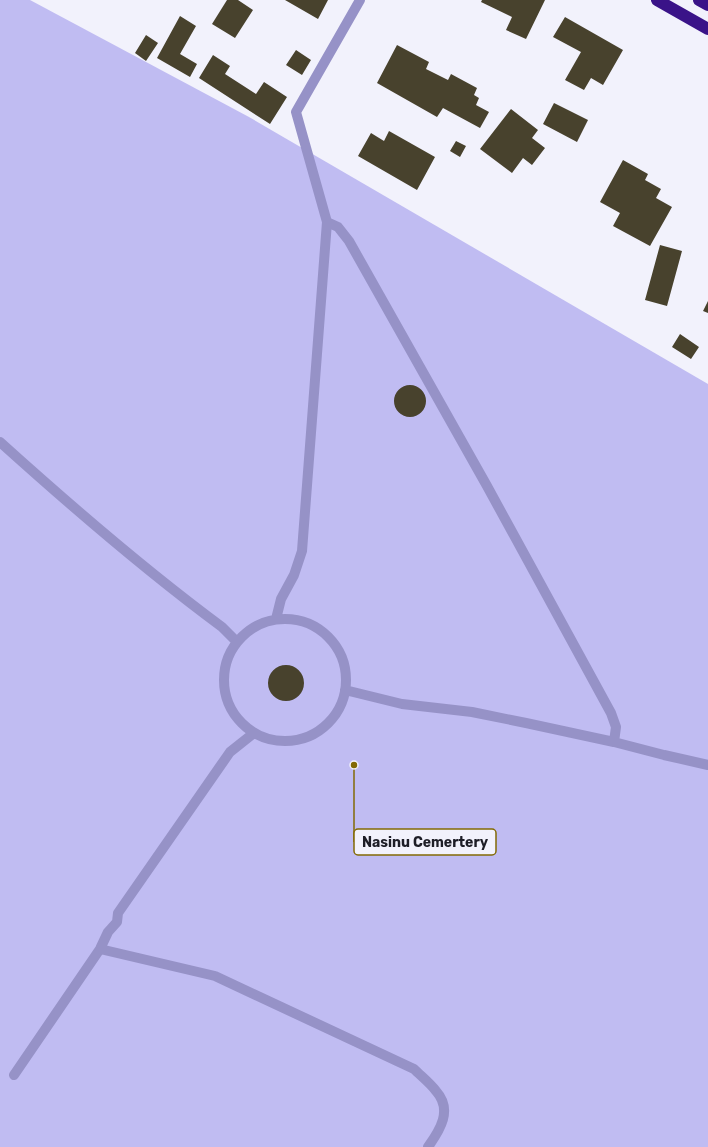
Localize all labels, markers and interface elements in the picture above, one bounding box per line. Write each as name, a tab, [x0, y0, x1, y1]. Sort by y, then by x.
callout: Nasinu Cemertery	[354, 829, 496, 855]
text: Nasinu Cemertery	[362, 834, 489, 851]

